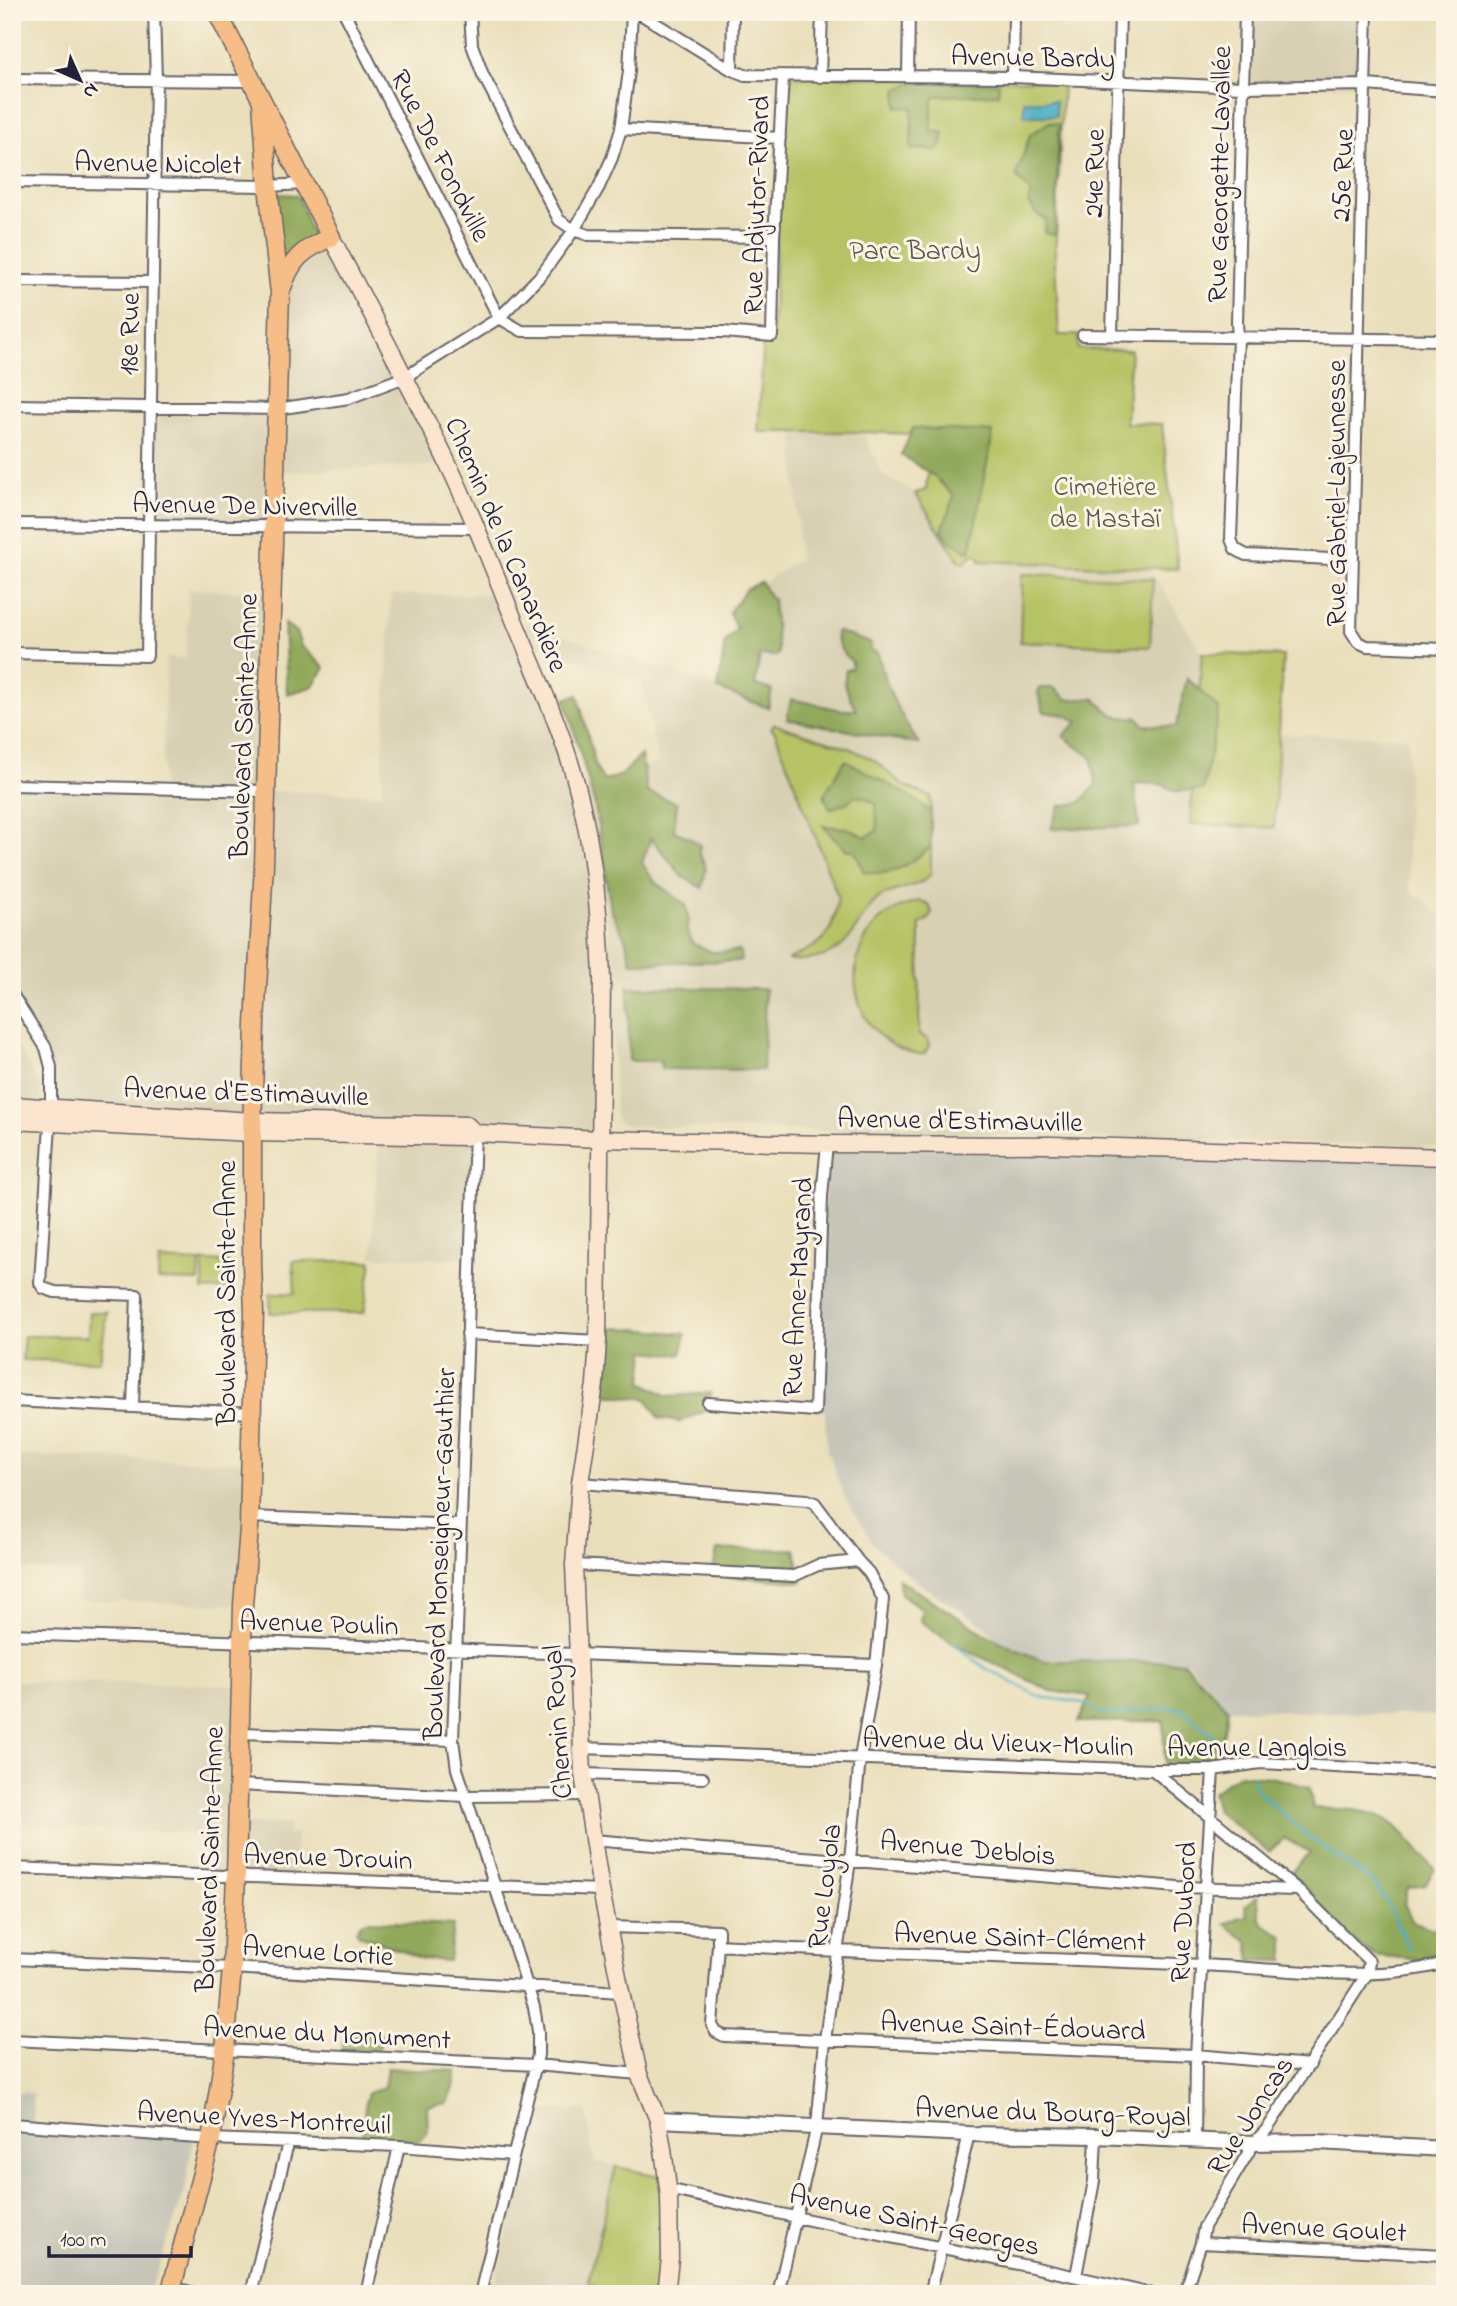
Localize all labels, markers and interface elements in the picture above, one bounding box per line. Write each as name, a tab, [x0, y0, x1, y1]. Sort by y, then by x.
street label: Avenue Bardy	[950, 38, 1116, 81]
street label: Rue Georgette-Lavallée	[1199, 45, 1244, 303]
north arrow	[46, 46, 116, 116]
street label: Rue De Fondville	[378, 63, 500, 250]
text: N	[76, 76, 104, 104]
street label: Rue Adjutor-Rivard	[734, 94, 783, 316]
street label: 25e Rue	[1322, 127, 1367, 223]
street label: 24e Rue	[1075, 128, 1118, 218]
street label: Avenue Nicolet	[74, 144, 242, 187]
park label: Parc Bardy	[849, 232, 981, 273]
street label: 18e Rue	[110, 292, 153, 376]
street label: Rue Gabriel-Lajeunesse	[1318, 359, 1359, 626]
street label: Chemin de la Canardière	[432, 411, 577, 680]
park label: Cimetière de Mastaï	[1049, 468, 1162, 541]
street label: Avenue De Niverville	[132, 485, 358, 530]
street label: Boulevard Sainte-Anne	[220, 592, 271, 861]
street label: Avenue d'Estimauville	[122, 1070, 370, 1119]
street label: Avenue d'Estimauville	[837, 1100, 1084, 1145]
street label: Boulevard Sainte-Anne	[208, 1160, 249, 1427]
street label: Rue Anne-Mayrand	[773, 1176, 826, 1398]
street label: Boulevard Monseigneur-Gauthier	[414, 1367, 469, 1742]
street label: Avenue Poulin	[239, 1602, 399, 1649]
street label: Chemin Royal	[534, 1643, 585, 1800]
street label: Avenue du Vieux-Moulin	[861, 1719, 1134, 1770]
street label: Boulevard Sainte-Anne	[186, 1725, 237, 1994]
street label: Avenue Langlois	[1167, 1729, 1347, 1770]
street label: Rue Loyola	[798, 1821, 854, 1951]
street label: Avenue Deblois	[878, 1822, 1057, 1879]
street label: Avenue Drouin	[243, 1836, 413, 1883]
street label: Rue Dubord	[1161, 1840, 1210, 1984]
street label: Avenue Saint-Clément	[893, 1915, 1147, 1964]
street label: Avenue Lortie	[241, 1928, 395, 1979]
street label: Avenue Saint-Édouard	[880, 2003, 1146, 2054]
street label: Avenue du Monument	[202, 2009, 452, 2062]
street label: Rue Joncas	[1198, 2049, 1306, 2185]
street label: Avenue du Bourg-Royal	[914, 2089, 1191, 2140]
street label: Avenue Yves-Montreuil	[136, 2093, 392, 2148]
street label: Avenue Saint-Georges	[785, 2176, 1043, 2269]
street label: Avenue Goulet	[1240, 2206, 1407, 2255]
scale bar	[49, 2215, 191, 2259]
text: 100 m	[60, 2226, 106, 2256]

